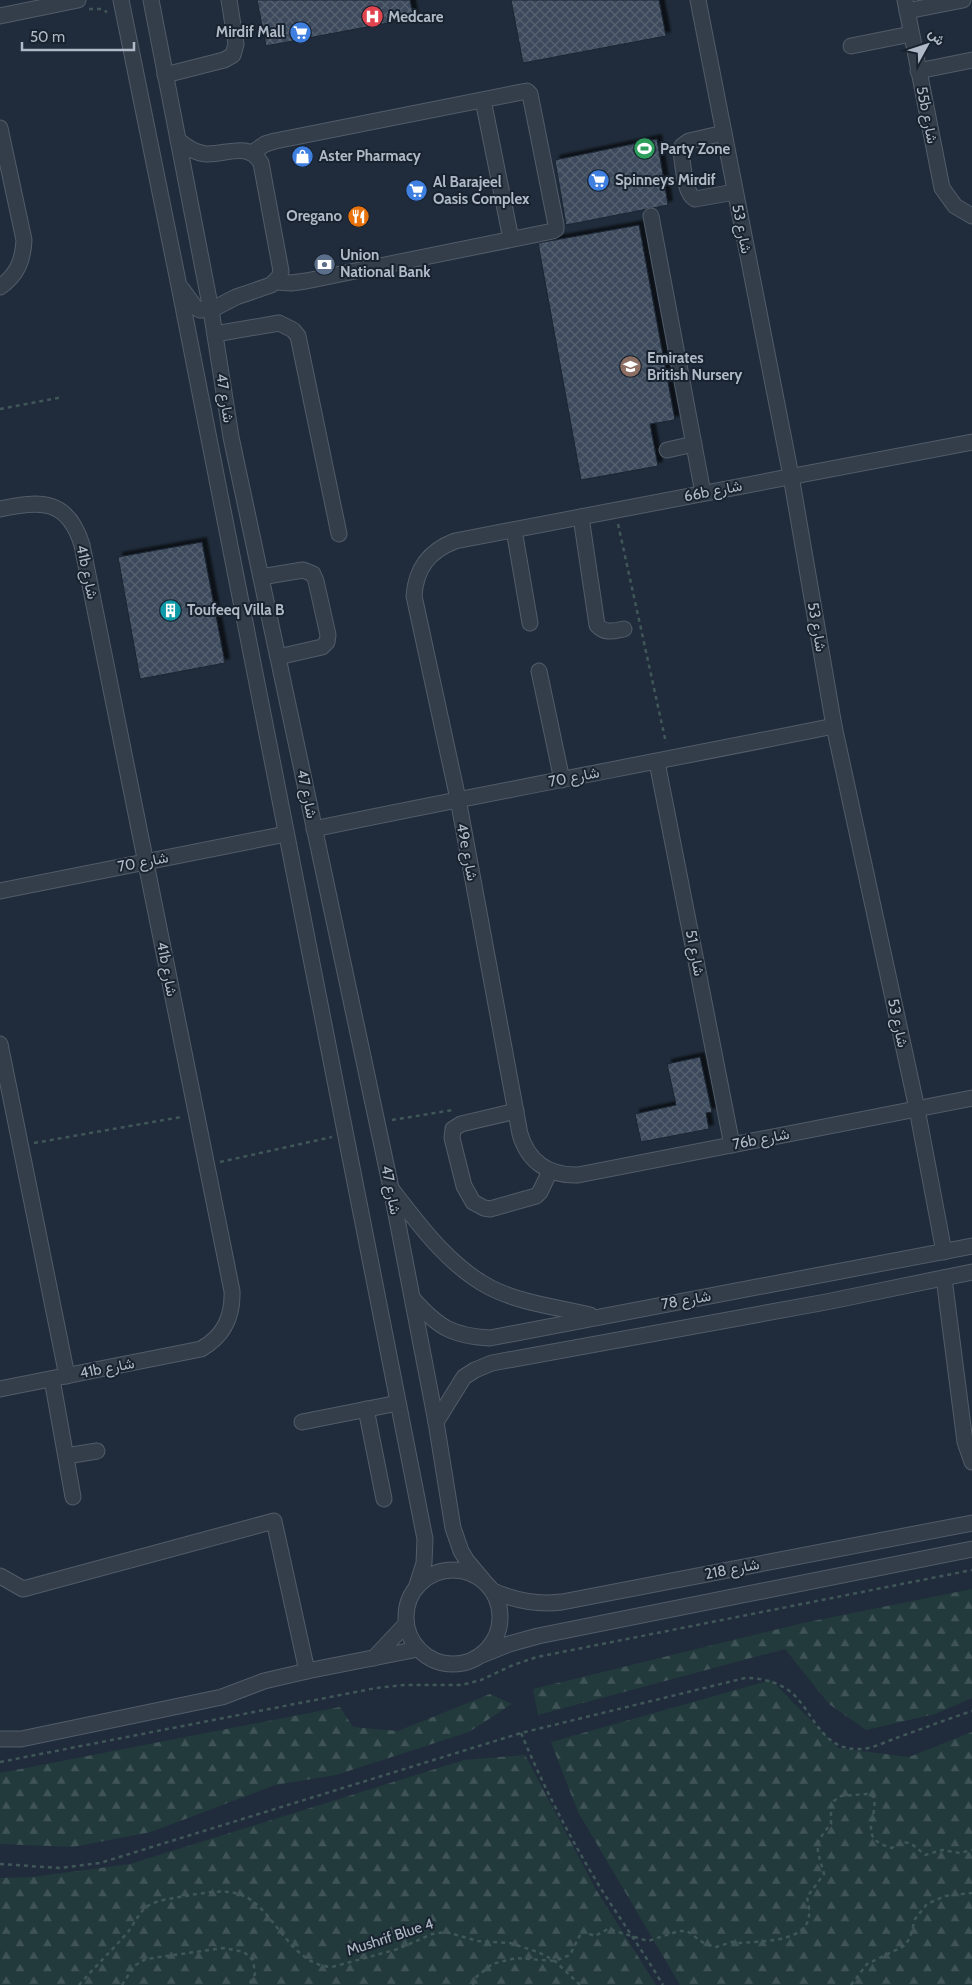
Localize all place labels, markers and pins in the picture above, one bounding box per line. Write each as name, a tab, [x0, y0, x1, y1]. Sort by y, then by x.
hospital icon: Medcare	[360, 5, 384, 29]
place label: Medcare	[388, 8, 444, 26]
supermarket icon: Mirdif Mall	[289, 20, 313, 44]
place label: Mirdif Mall	[216, 23, 285, 41]
sports icon: Party Zone	[632, 137, 656, 161]
place label: Party Zone	[660, 140, 730, 158]
shop icon: Aster Pharmacy	[291, 144, 315, 168]
place label: Aster Pharmacy	[319, 147, 422, 165]
supermarket icon: Spinneys Mirdif	[587, 168, 611, 192]
place label: Spinneys Mirdif	[615, 171, 716, 189]
place label: Al Barajeel Oasis Complex	[433, 173, 530, 208]
supermarket icon: Al Barajeel Oasis Complex	[405, 179, 429, 203]
restaurant icon: Oregano	[346, 204, 370, 228]
place label: Oregano	[286, 207, 342, 225]
place label: Union National Bank	[340, 246, 431, 281]
bank icon: Union National Bank	[312, 252, 336, 276]
place label: Emirates British Nursery	[647, 349, 743, 384]
school or university icon: Emirates British Nursery	[619, 355, 643, 379]
building icon: Toufeeq Villa B	[159, 598, 183, 622]
place label: Toufeeq Villa B	[187, 601, 284, 619]

